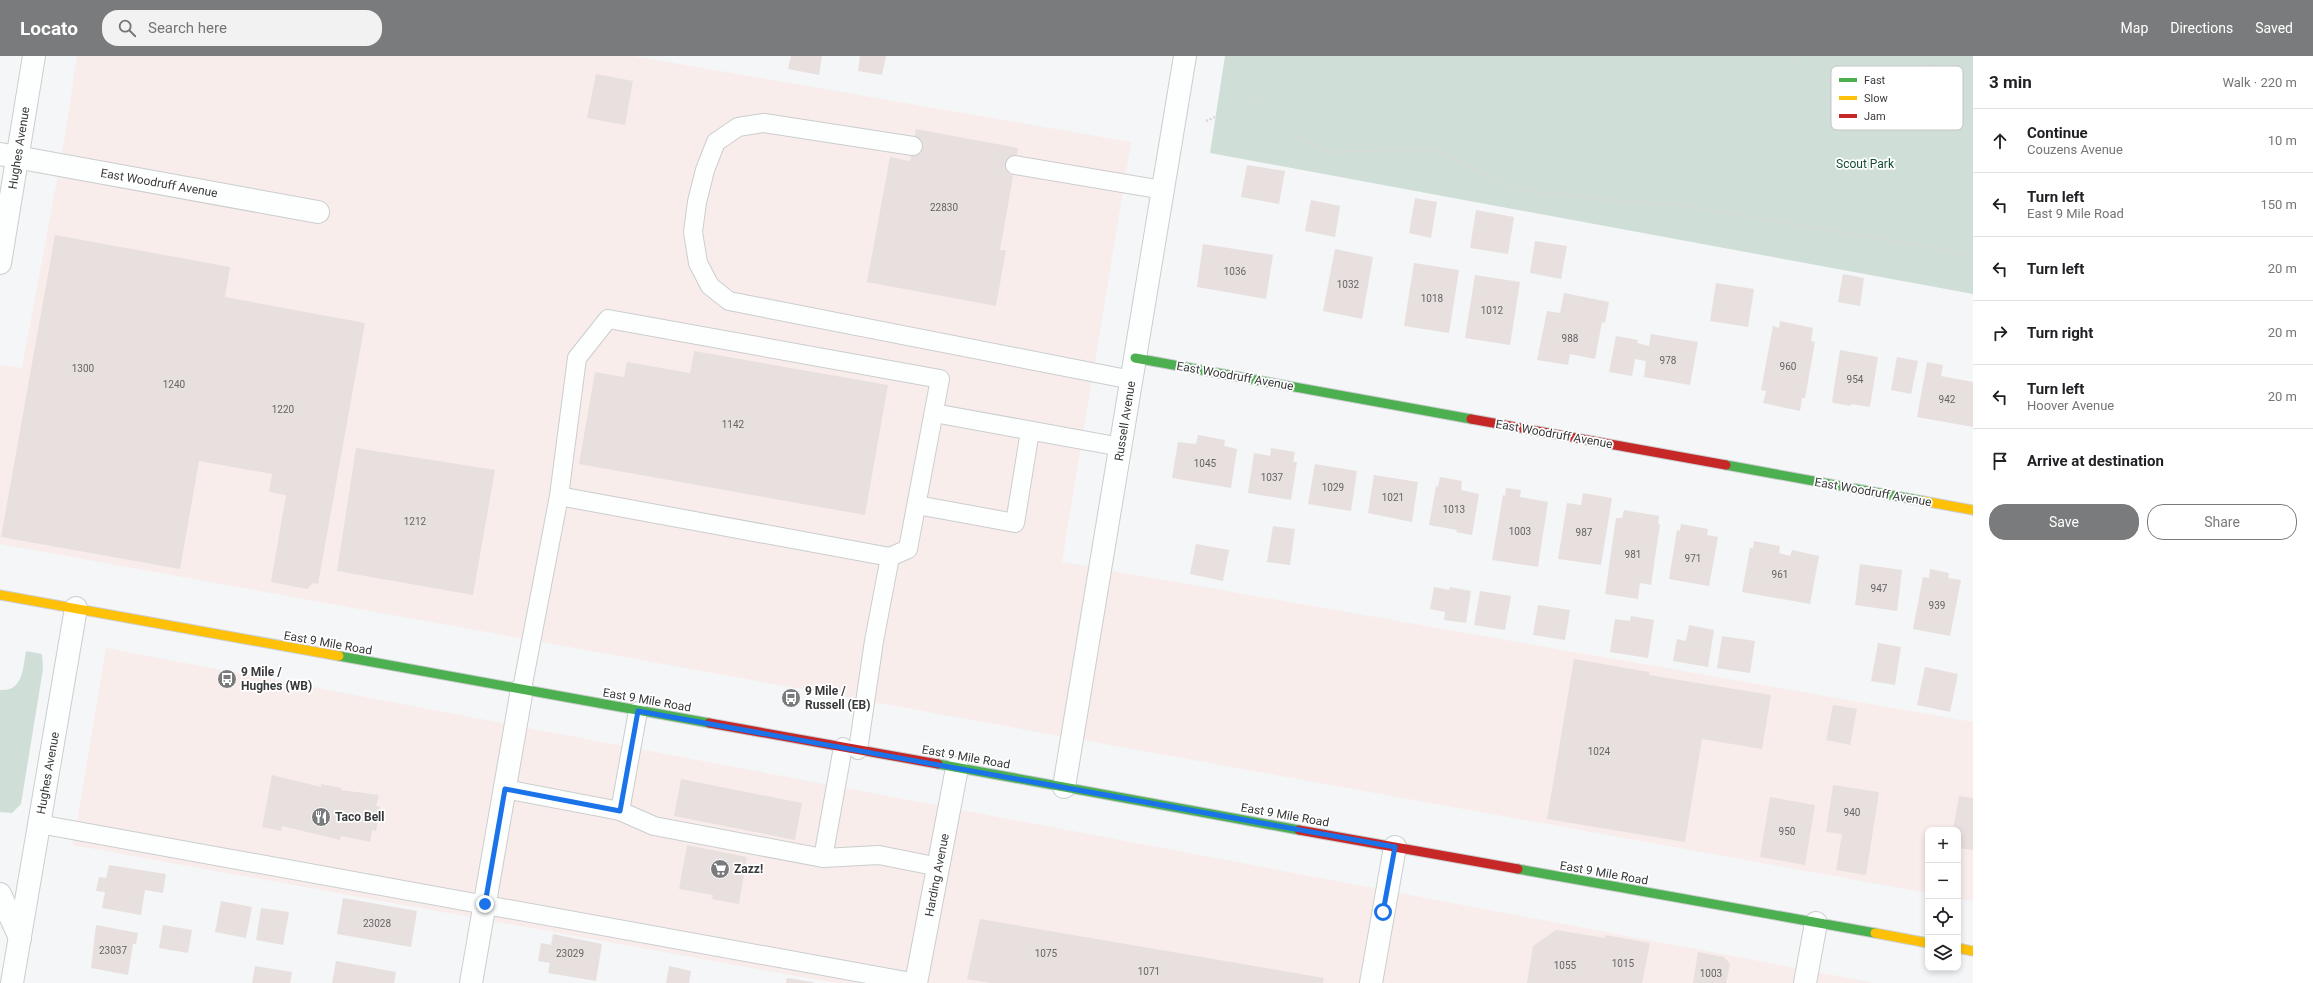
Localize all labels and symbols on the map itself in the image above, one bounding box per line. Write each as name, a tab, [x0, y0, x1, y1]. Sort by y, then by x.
legend	[1831, 66, 1963, 130]
text: Fast	[1864, 74, 1886, 87]
text: Slow	[1864, 92, 1888, 105]
street label: Hughes Avenue	[6, 106, 32, 190]
text: Jam	[1864, 110, 1886, 123]
park label: Scout Park	[1836, 157, 1895, 171]
street label: East Woodruff Avenue	[99, 166, 219, 200]
house number: 22830	[930, 202, 958, 213]
house number: 1036	[1224, 266, 1247, 277]
house number: 1032	[1337, 279, 1360, 290]
house number: 1018	[1421, 293, 1444, 304]
house number: 1012	[1481, 305, 1504, 316]
house number: 988	[1562, 333, 1579, 344]
house number: 978	[1660, 355, 1677, 366]
street label: East Woodruff Avenue	[1175, 359, 1295, 393]
house number: 960	[1780, 361, 1797, 372]
house number: 1300	[72, 363, 95, 374]
house number: 954	[1847, 374, 1864, 385]
house number: 1240	[163, 379, 186, 390]
street label: Russell Avenue	[1112, 380, 1138, 462]
house number: 942	[1939, 394, 1956, 405]
house number: 1220	[272, 404, 295, 415]
street label: East Woodruff Avenue	[1494, 417, 1614, 451]
house number: 1142	[722, 419, 745, 430]
house number: 1045	[1194, 458, 1217, 469]
house number: 1037	[1261, 472, 1284, 483]
street label: East Woodruff Avenue	[1813, 475, 1933, 509]
house number: 1029	[1322, 482, 1344, 493]
house number: 1021	[1382, 492, 1404, 503]
house number: 1013	[1443, 504, 1465, 515]
house number: 1212	[404, 516, 427, 527]
house number: 1003	[1509, 526, 1531, 537]
house number: 987	[1576, 527, 1593, 538]
house number: 981	[1625, 549, 1641, 560]
house number: 971	[1685, 553, 1701, 564]
house number: 961	[1772, 569, 1788, 580]
house number: 947	[1871, 583, 1888, 594]
house number: 939	[1929, 600, 1945, 611]
street label: East 9 Mile Road	[283, 628, 373, 658]
place label: 9 Mile / Hughes (WB)	[241, 665, 312, 693]
bus stop icon: 9 Mile / Hughes (WB)	[216, 668, 238, 690]
place label: 9 Mile / Russell (EB)	[805, 684, 870, 712]
street label: East 9 Mile Road	[602, 685, 692, 715]
bus stop icon: 9 Mile / Russell (EB)	[780, 687, 802, 709]
street label: Hughes Avenue	[34, 731, 62, 815]
street label: East 9 Mile Road	[921, 742, 1011, 772]
house number: 1024	[1588, 746, 1611, 757]
street label: East 9 Mile Road	[1240, 800, 1330, 830]
restaurant icon: Taco Bell	[310, 806, 332, 828]
house number: 940	[1844, 807, 1861, 818]
place label: Taco Bell	[335, 810, 384, 824]
house number: 950	[1779, 826, 1796, 837]
street label: Harding Avenue	[922, 832, 952, 918]
supermarket icon: Zazz!	[709, 858, 731, 880]
street label: East 9 Mile Road	[1559, 858, 1649, 888]
place label: Zazz!	[734, 862, 763, 876]
route end	[476, 895, 494, 913]
route start	[1374, 903, 1392, 921]
house number: 23028	[363, 918, 391, 929]
house number: 23037	[99, 945, 127, 956]
house number: 23029	[556, 948, 584, 959]
house number: 1075	[1035, 948, 1058, 959]
house number: 1015	[1612, 958, 1635, 969]
house number: 1055	[1554, 960, 1577, 971]
house number: 1071	[1138, 966, 1160, 977]
house number: 1003	[1700, 968, 1722, 979]

